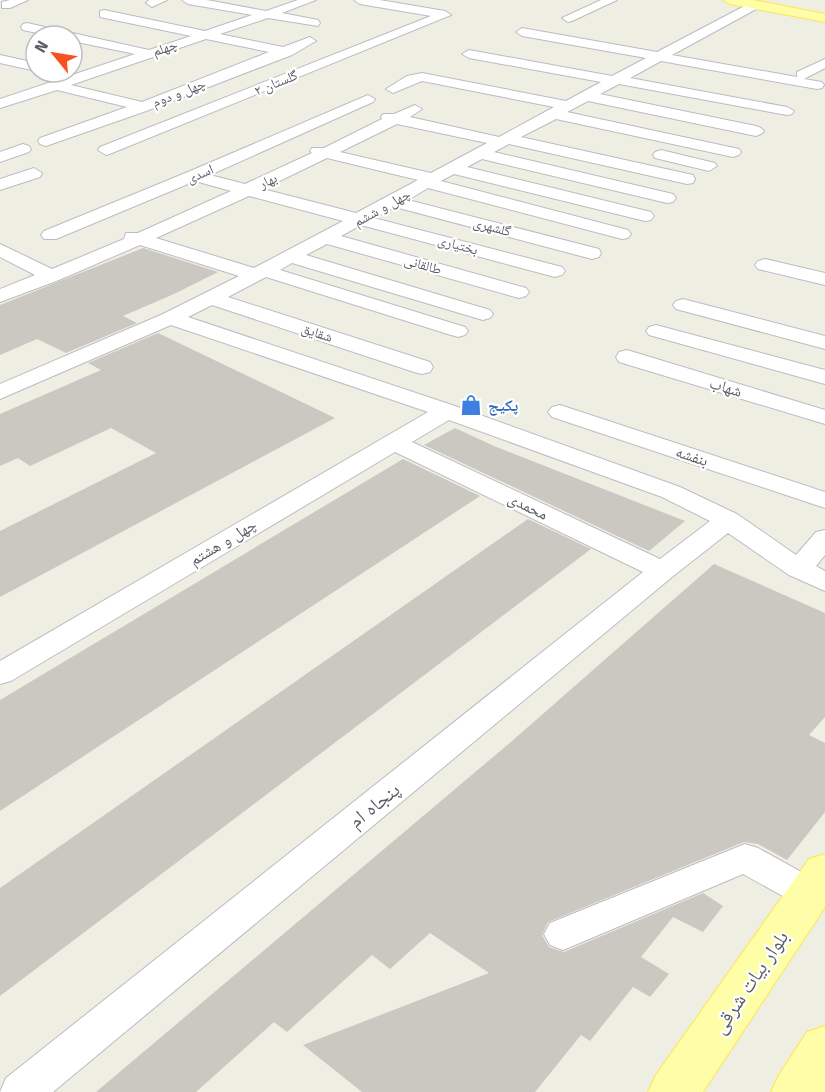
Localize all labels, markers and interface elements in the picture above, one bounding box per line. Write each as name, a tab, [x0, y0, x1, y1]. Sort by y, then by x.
north arrow	[24, 24, 84, 84]
street label: چهلم	[150, 36, 180, 61]
text: N	[31, 37, 52, 56]
street label: گلستان ۲	[252, 67, 300, 99]
street label: چهل و دوم	[150, 75, 208, 112]
street label: اسدی	[184, 161, 216, 187]
street label: بهار	[255, 169, 280, 193]
street label: چهل و ششم	[351, 185, 414, 231]
street label: گلشهری	[471, 214, 513, 240]
street label: بختیاری	[436, 232, 480, 259]
street label: طالقانی	[402, 252, 444, 278]
street label: شقایق	[299, 320, 335, 347]
street label: شهاب	[707, 373, 745, 401]
shop icon: پکیج	[459, 393, 483, 417]
place label: پکیج	[488, 396, 518, 416]
street label: بنفشه	[673, 442, 711, 470]
street label: محمدی	[505, 488, 551, 525]
street label: چهل و هشتم	[186, 515, 260, 570]
street label: پنجاه ام	[343, 777, 406, 834]
street label: بلوار بیات شرقی	[707, 926, 793, 1038]

